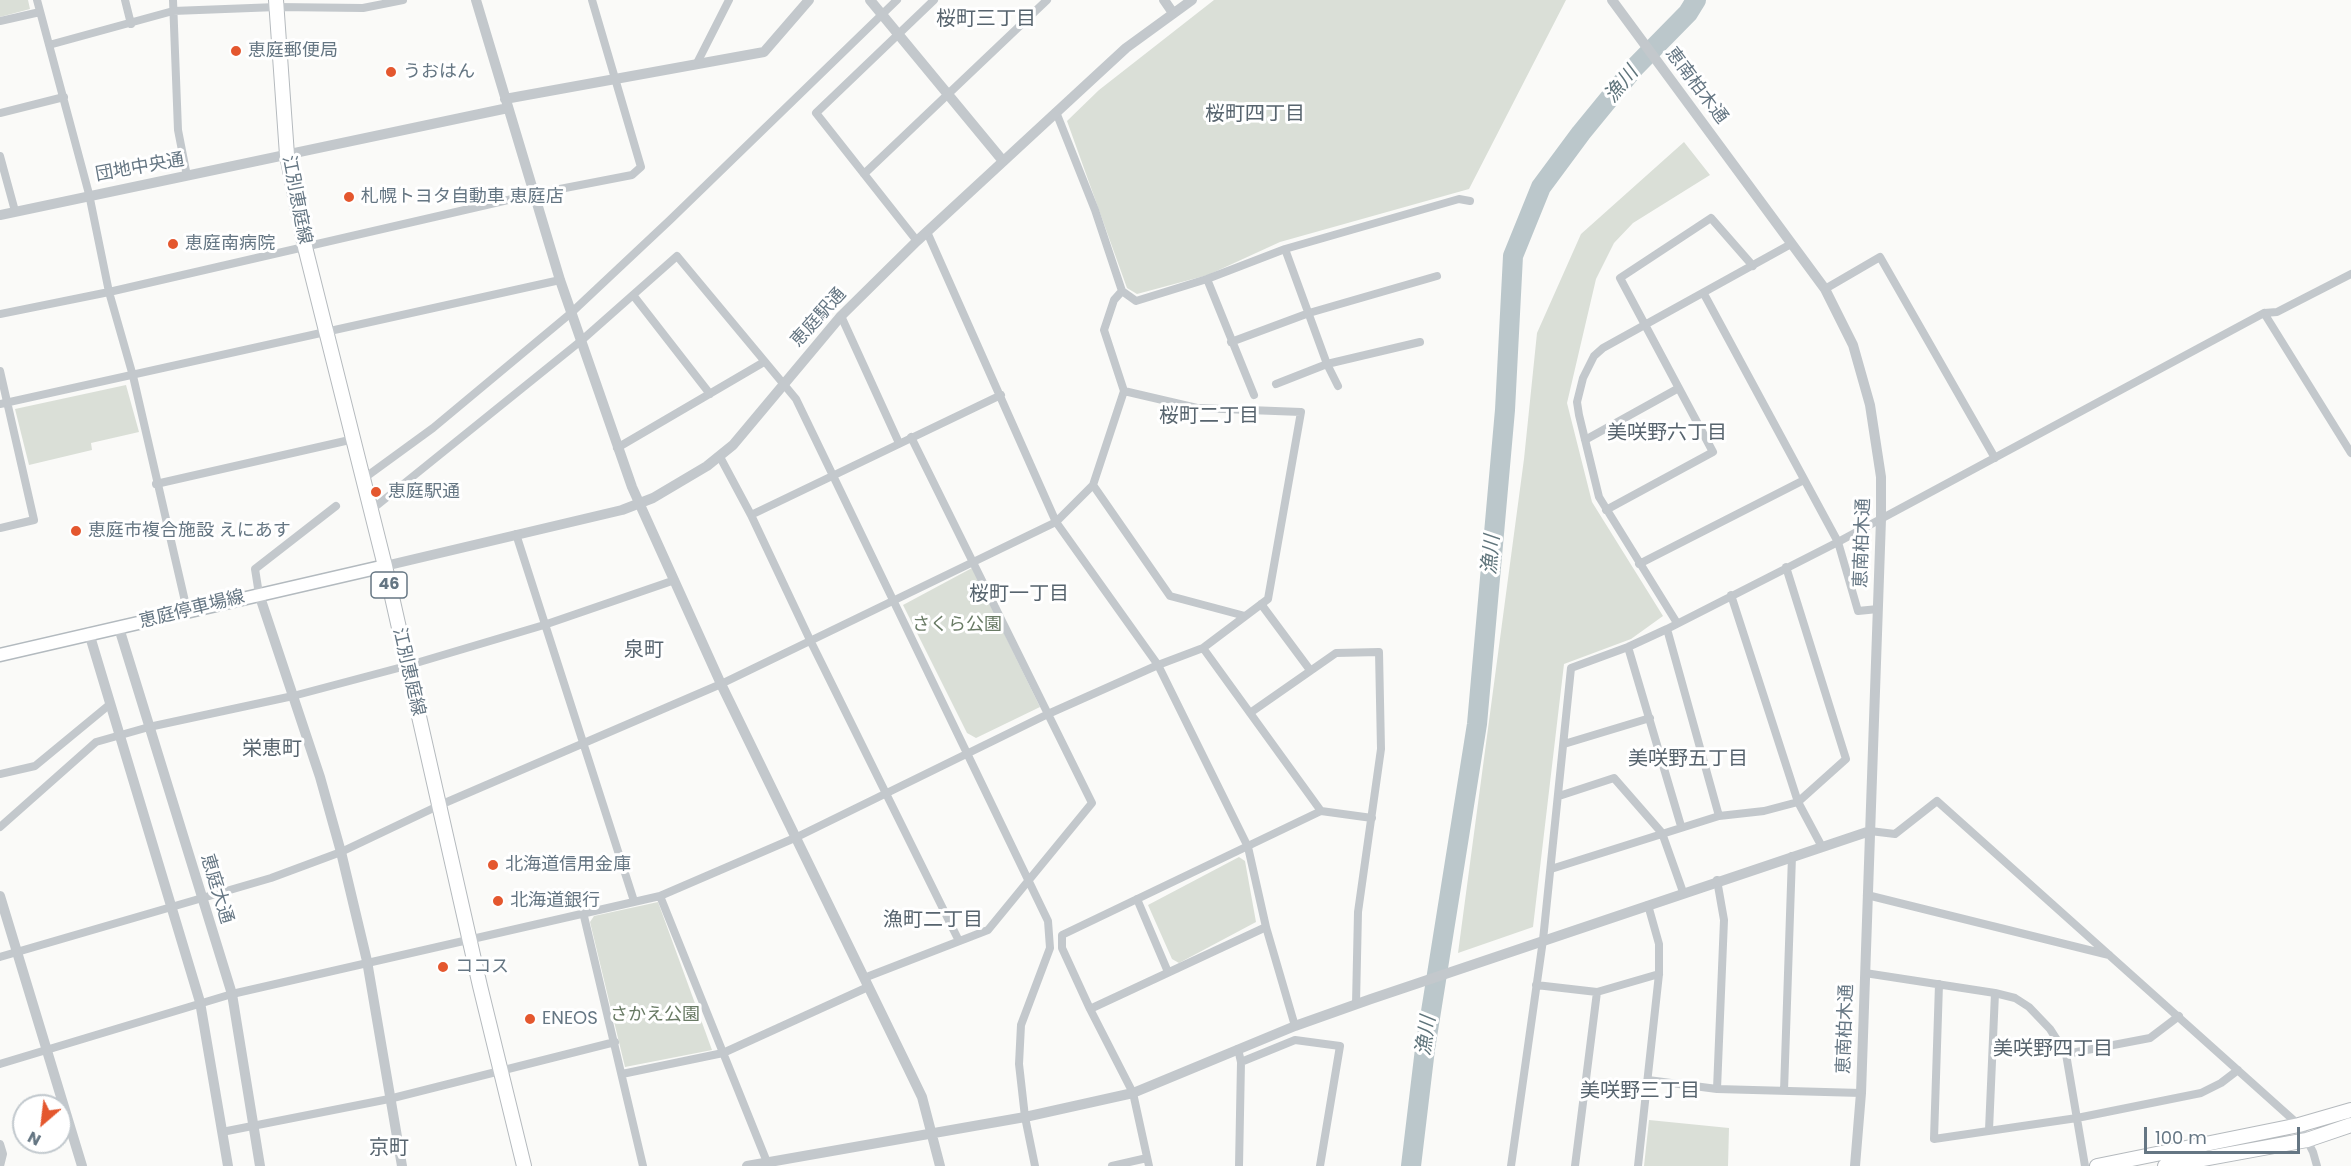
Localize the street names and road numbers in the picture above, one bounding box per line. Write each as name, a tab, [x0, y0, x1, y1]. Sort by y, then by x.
street label: 恵南柏木通	[1660, 44, 1732, 128]
street label: 団地中央通	[94, 150, 186, 186]
street label: 江別恵庭線	[277, 154, 315, 246]
street label: 恵庭駅通	[787, 284, 851, 352]
street label: 恵南柏木通	[1851, 498, 1875, 588]
road number: 46	[371, 572, 407, 598]
street label: 恵庭停車場線	[137, 586, 247, 634]
street label: 江別恵庭線	[387, 626, 429, 718]
street label: 恵庭大通	[195, 851, 237, 927]
street label: 恵南柏木通	[1834, 984, 1858, 1074]

